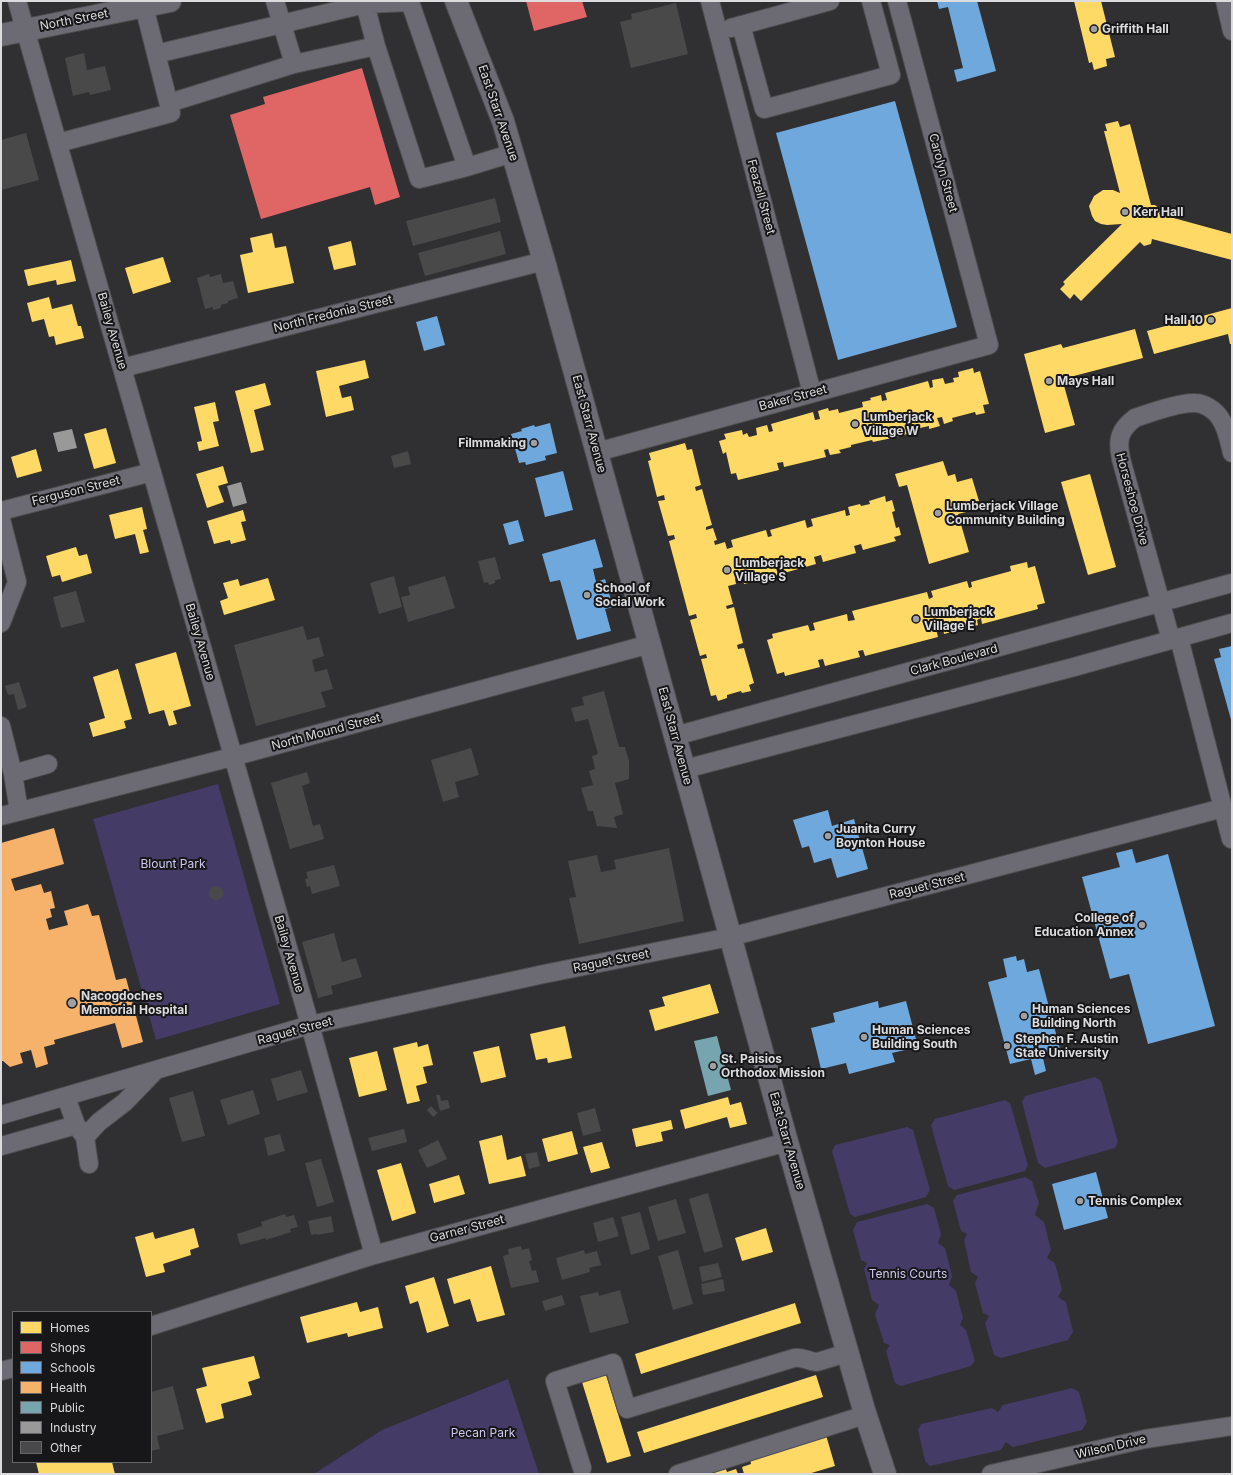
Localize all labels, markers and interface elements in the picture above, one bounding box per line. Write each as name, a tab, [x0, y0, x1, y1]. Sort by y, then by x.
street label: North Street	[39, 6, 109, 34]
place label: Griffith Hall	[1102, 22, 1169, 36]
marker: Griffith Hall	[1089, 24, 1099, 34]
street label: East Starr Avenue	[475, 63, 521, 163]
street label: Carolyn Street	[926, 132, 960, 214]
street label: Feazell Street	[744, 158, 778, 236]
place label: Kerr Hall	[1133, 205, 1183, 219]
marker: Kerr Hall	[1120, 207, 1130, 217]
street label: Bailey Avenue	[94, 291, 130, 371]
street label: North Fredonia Street	[272, 292, 394, 336]
place label: Hall 10	[1164, 313, 1203, 327]
marker: Hall 10	[1206, 315, 1216, 325]
street label: East Starr Avenue	[569, 373, 609, 475]
place label: Mays Hall	[1057, 374, 1114, 388]
marker: Mays Hall	[1044, 376, 1054, 386]
street label: Baker Street	[757, 382, 829, 414]
place label: Lumberjack Village W	[863, 410, 932, 438]
marker: Lumberjack Village W	[850, 419, 860, 429]
place label: Filmmaking	[458, 436, 526, 450]
marker: Filmmaking	[529, 438, 539, 448]
street label: Horseshoe Drive	[1113, 451, 1151, 547]
street label: Ferguson Street	[30, 473, 122, 509]
place label: Lumberjack Village Community Building	[946, 499, 1065, 527]
marker: Lumberjack Village Community Building	[933, 508, 943, 518]
place label: Lumberjack Village S	[735, 556, 804, 584]
marker: Lumberjack Village S	[722, 565, 732, 575]
place label: School of Social Work	[595, 581, 665, 609]
marker: School of Social Work	[582, 590, 592, 600]
street label: Bailey Avenue	[182, 602, 218, 682]
place label: Lumberjack Village E	[924, 605, 993, 633]
marker: Lumberjack Village E	[911, 614, 921, 624]
street label: Clark Boulevard	[909, 641, 999, 679]
street label: East Starr Avenue	[655, 685, 695, 787]
street label: North Mound Street	[270, 711, 382, 753]
place label: Juanita Curry Boynton House	[836, 822, 925, 850]
marker: Juanita Curry Boynton House	[823, 831, 833, 841]
park label: Blount Park	[140, 857, 206, 871]
street label: Raguet Street	[888, 870, 966, 902]
place label: College of Education Annex	[1034, 911, 1134, 939]
street label: Bailey Avenue	[271, 914, 307, 994]
marker: College of Education Annex	[1137, 920, 1147, 930]
street label: Raguet Street	[572, 947, 650, 975]
place label: Nacogdoches Memorial Hospital	[81, 989, 187, 1017]
marker: Nacogdoches Memorial Hospital	[66, 997, 78, 1009]
place label: Human Sciences Building North	[1032, 1002, 1130, 1030]
marker: Human Sciences Building North	[1019, 1011, 1029, 1021]
street label: Raguet Street	[256, 1014, 334, 1048]
place label: Human Sciences Building South	[872, 1023, 970, 1051]
marker: Human Sciences Building South	[859, 1032, 869, 1042]
place label: Stephen F. Austin State University	[1015, 1032, 1119, 1060]
marker: Stephen F. Austin State University	[1002, 1041, 1012, 1051]
place label: St. Paisios Orthodox Mission	[721, 1052, 825, 1080]
marker: St. Paisios Orthodox Mission	[708, 1061, 718, 1071]
street label: East Starr Avenue	[766, 1091, 808, 1191]
place label: Tennis Complex	[1088, 1194, 1182, 1208]
marker: Tennis Complex	[1075, 1196, 1085, 1206]
street label: Garner Street	[428, 1212, 506, 1246]
park label: Tennis Courts	[869, 1267, 947, 1281]
legend	[12, 1311, 152, 1463]
text: Homes	[50, 1320, 90, 1335]
text: Shops	[50, 1340, 86, 1355]
text: Schools	[50, 1360, 95, 1375]
text: Health	[50, 1380, 87, 1395]
text: Public	[50, 1400, 85, 1415]
text: Industry	[50, 1420, 96, 1435]
park label: Pecan Park	[451, 1426, 515, 1440]
street label: Wilson Drive	[1075, 1432, 1147, 1462]
text: Other	[50, 1440, 82, 1455]

